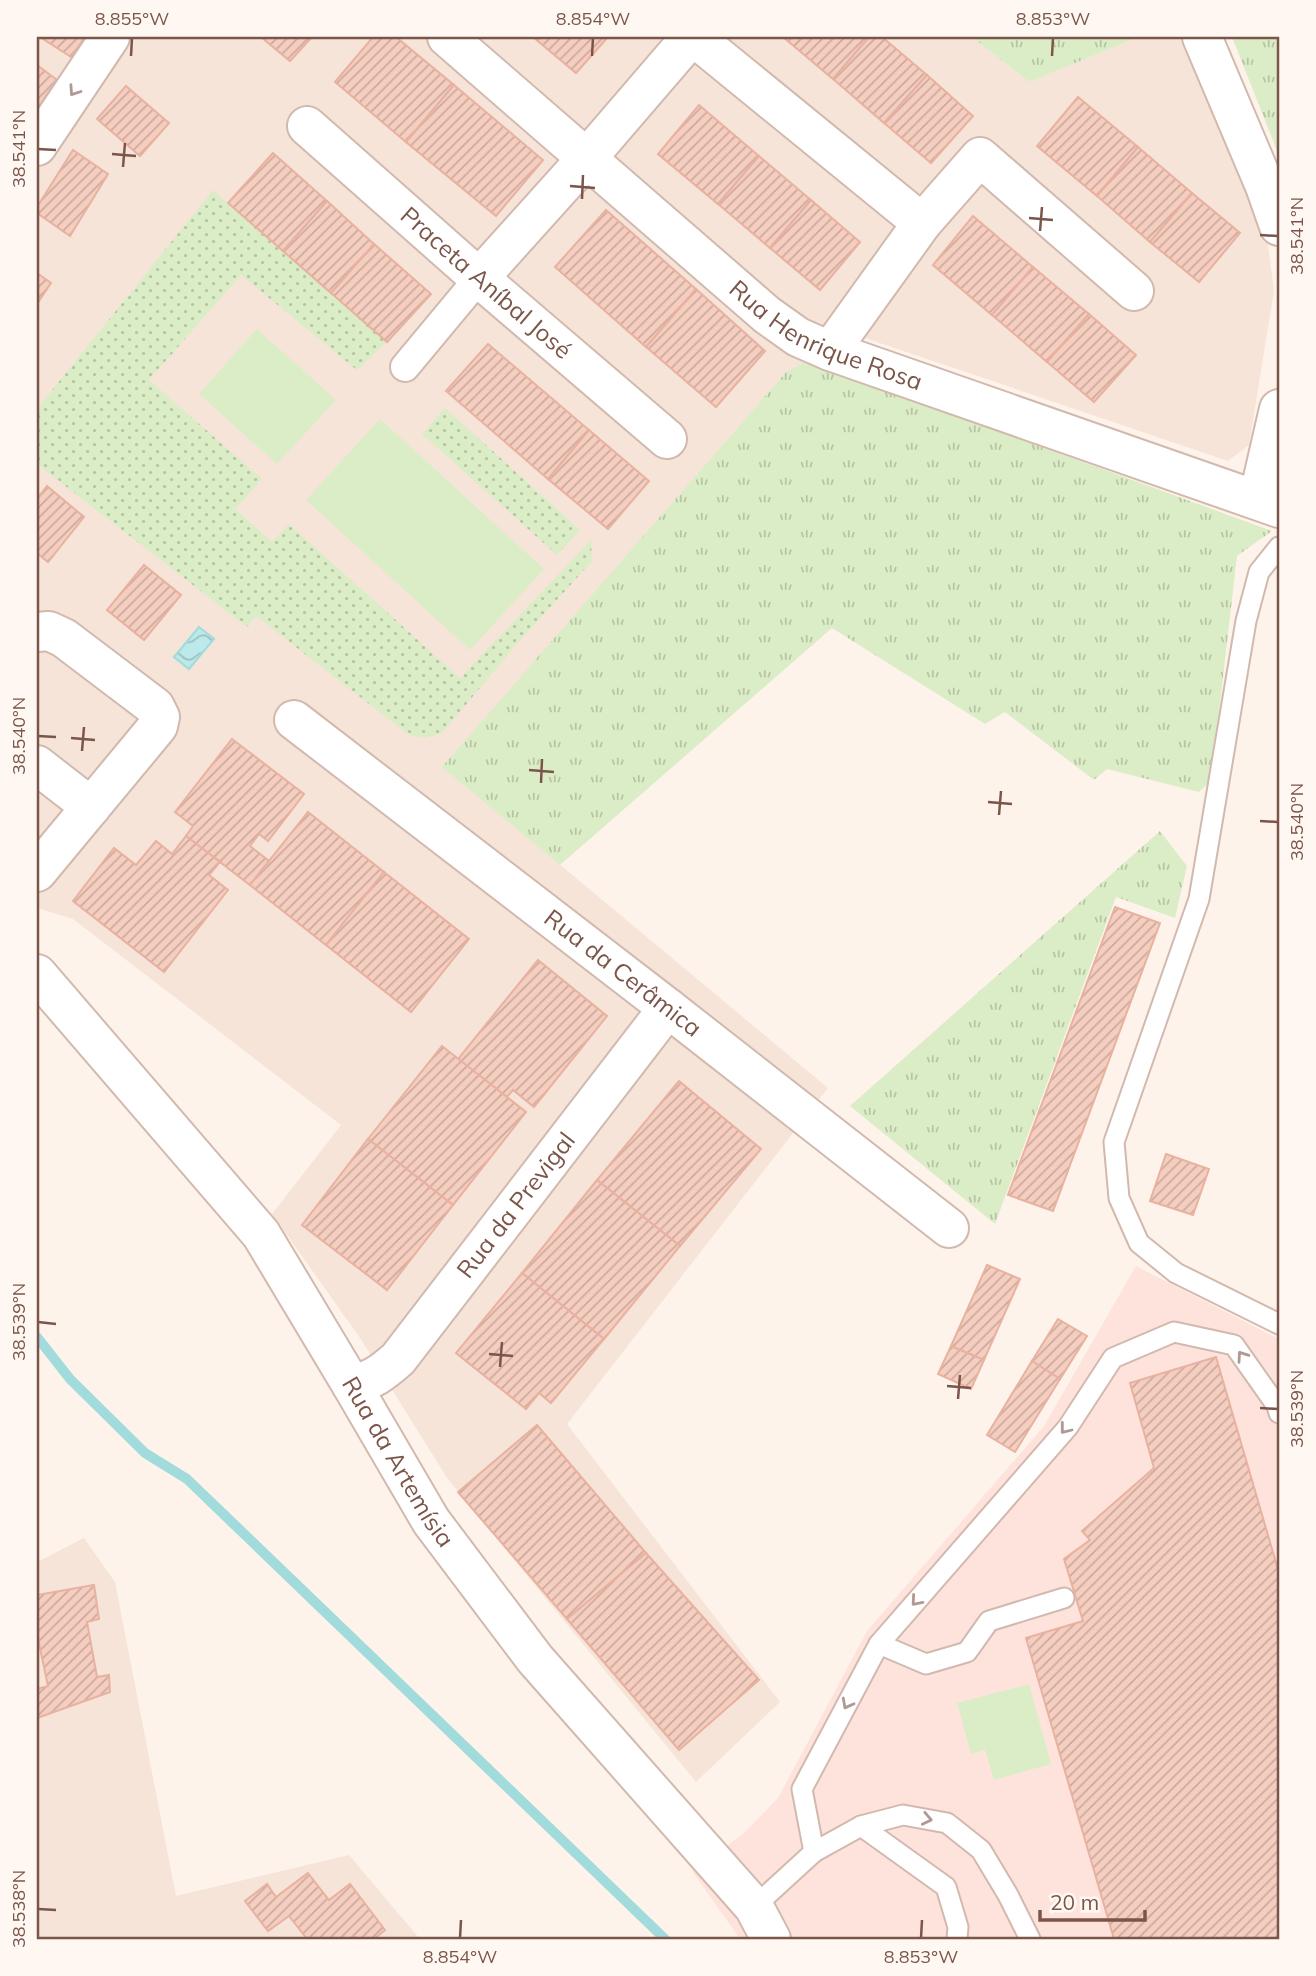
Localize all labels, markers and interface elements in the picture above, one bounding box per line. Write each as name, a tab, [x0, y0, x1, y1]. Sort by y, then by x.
text: 8.855°W	[95, 7, 169, 30]
text: 8.854°W	[556, 7, 630, 30]
text: 8.853°W	[1016, 7, 1090, 30]
one-way arrow	[69, 84, 82, 97]
text: 38.541°N	[7, 110, 30, 188]
text: 38.541°N	[1285, 197, 1308, 275]
street label: Praceta Aníbal José	[395, 200, 578, 365]
street label: Rua Henrique Rosa	[724, 273, 927, 396]
text: 38.540°N	[7, 697, 30, 775]
text: 38.540°N	[1285, 783, 1308, 861]
street label: Rua da Cerâmica	[539, 902, 708, 1043]
street label: Rua da Previgal	[450, 1126, 581, 1284]
text: 38.539°N	[7, 1283, 30, 1361]
one-way arrow	[1238, 1351, 1250, 1364]
text: 38.539°N	[1285, 1370, 1308, 1448]
street label: Rua da Artemísia	[336, 1371, 461, 1553]
one-way arrow	[1060, 1422, 1073, 1434]
one-way arrow	[912, 1593, 924, 1606]
one-way arrow	[842, 1697, 855, 1709]
one-way arrow	[921, 1811, 933, 1826]
text: 38.538°N	[7, 1870, 30, 1948]
scale bar	[1040, 1878, 1144, 1922]
text: 20 m	[1050, 1889, 1099, 1915]
text: 8.854°W	[423, 1945, 497, 1968]
text: 8.853°W	[884, 1945, 958, 1968]

